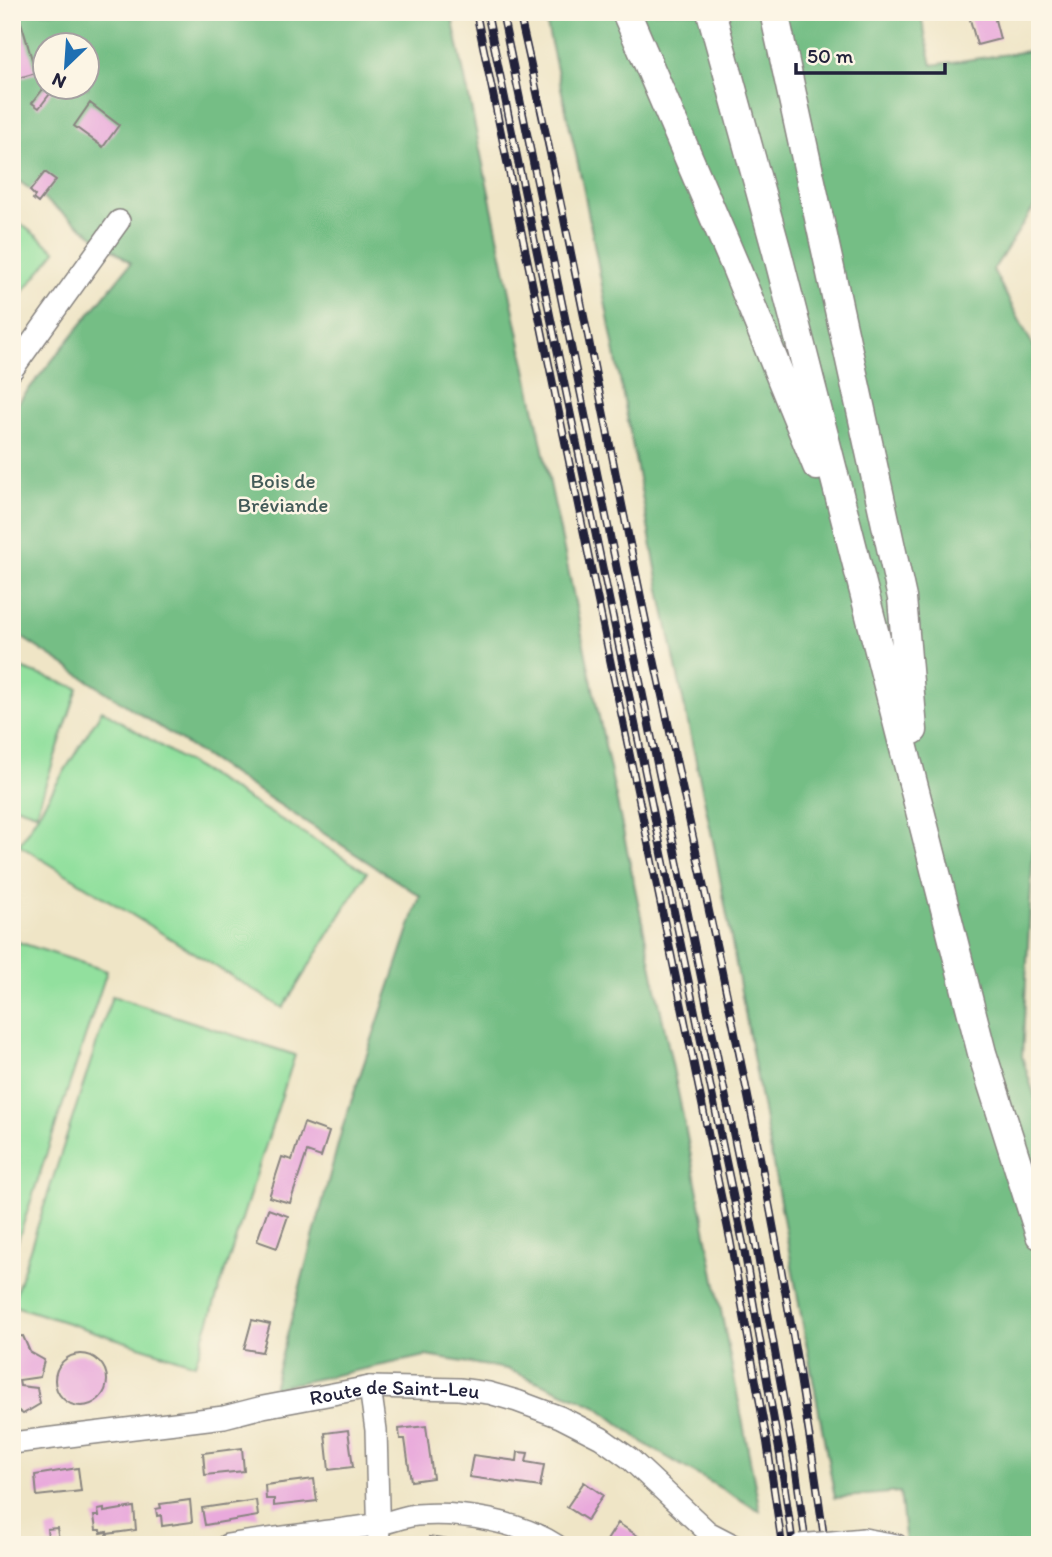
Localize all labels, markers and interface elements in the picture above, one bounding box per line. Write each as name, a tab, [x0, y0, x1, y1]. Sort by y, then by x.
north arrow	[32, 32, 102, 102]
scale bar	[796, 32, 945, 76]
text: 50 m	[807, 43, 854, 68]
text: N	[48, 68, 70, 94]
park label: Bois de Bréviande	[238, 468, 328, 517]
street label: Route de Saint-Leu	[307, 1374, 482, 1410]

